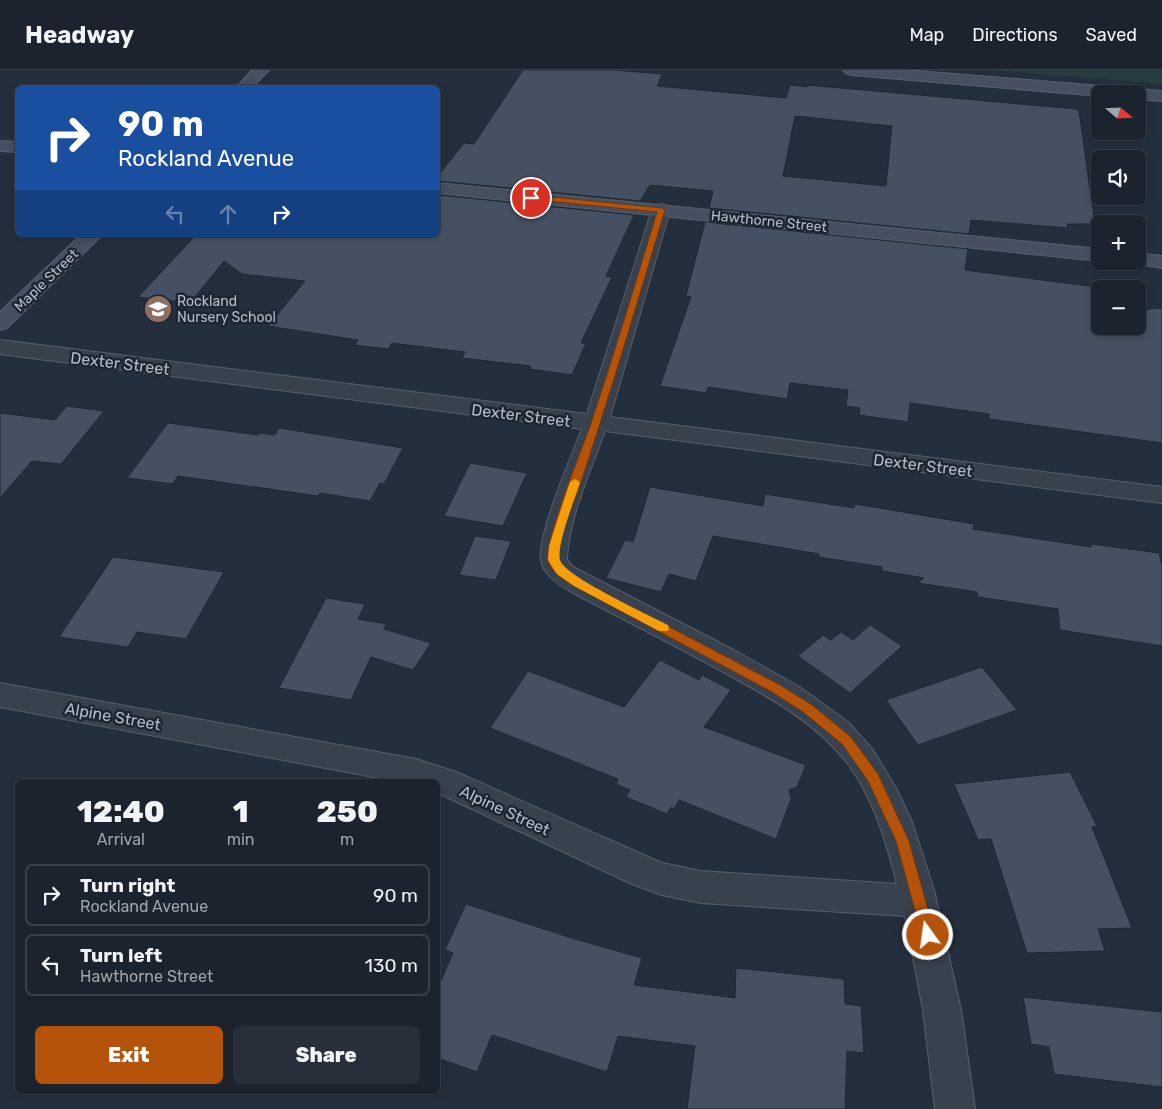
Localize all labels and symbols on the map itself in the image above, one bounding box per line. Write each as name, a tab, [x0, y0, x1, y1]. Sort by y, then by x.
north arrow	[1091, 85, 1146, 140]
pin	[510, 177, 552, 219]
street label: Hawthorne Street	[710, 207, 828, 236]
street label: Maple Street	[11, 245, 82, 315]
place label: Rockland Nursery School	[177, 293, 276, 326]
school or university icon: Rockland Nursery School	[143, 294, 173, 324]
street label: Dexter Street	[69, 348, 170, 379]
street label: Dexter Street	[470, 400, 571, 431]
street label: Dexter Street	[872, 450, 973, 481]
street label: Alpine Street	[64, 699, 162, 734]
street label: Alpine Street	[457, 781, 553, 840]
position arrow	[901, 908, 953, 960]

